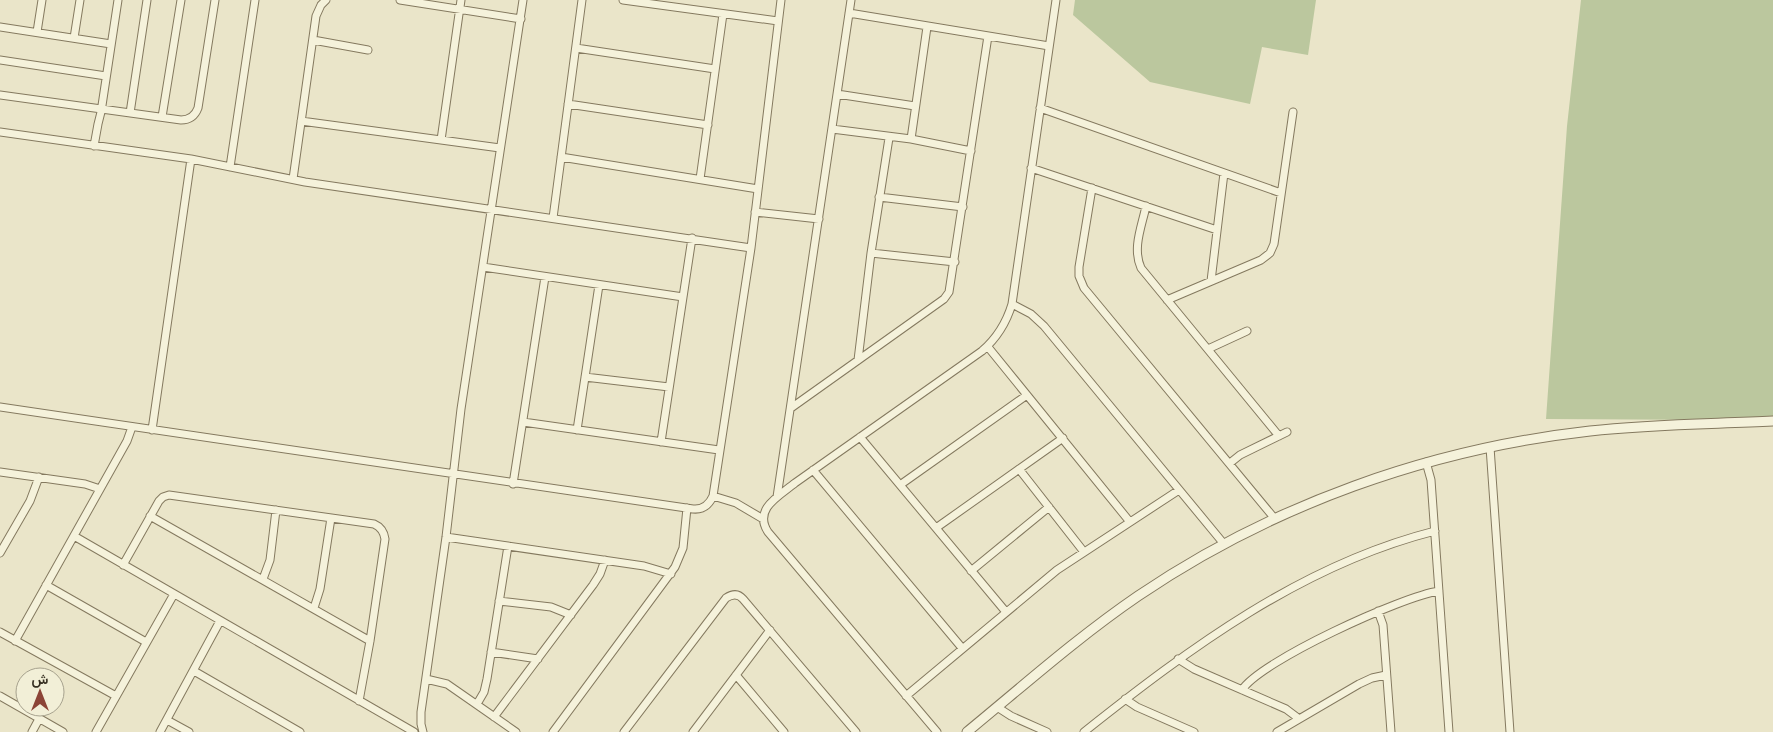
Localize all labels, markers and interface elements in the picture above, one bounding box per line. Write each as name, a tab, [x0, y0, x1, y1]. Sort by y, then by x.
north arrow	[15, 667, 65, 717]
text: ش	[32, 671, 49, 688]

